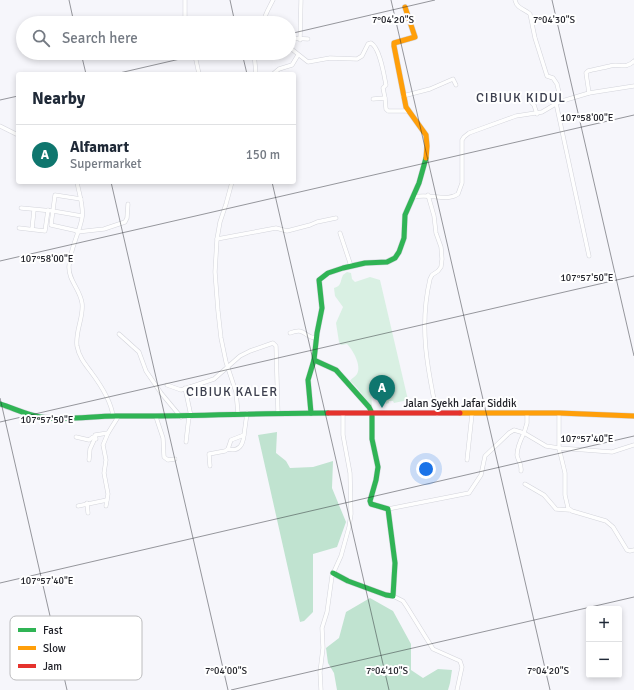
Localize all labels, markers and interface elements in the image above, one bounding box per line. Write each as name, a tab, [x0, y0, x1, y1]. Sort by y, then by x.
text: 7°04'20"S	[372, 14, 415, 26]
text: 7°04'30"S	[533, 14, 576, 26]
search box	[16, 16, 296, 60]
icon: search	[30, 27, 52, 49]
text: Search here	[62, 29, 138, 47]
text: Nearby	[32, 88, 85, 109]
district label: CIBIUK KIDUL	[476, 90, 566, 106]
text: 107°58'00"E	[560, 112, 614, 124]
text: Alfamart	[70, 138, 129, 156]
text: A	[41, 147, 49, 163]
text: 150 m	[246, 147, 280, 163]
text: Supermarket	[70, 156, 142, 172]
text: 107°58'00"E	[20, 253, 74, 265]
text: 107°57'50"E	[560, 272, 614, 284]
pin: A	[369, 375, 395, 408]
district label: CIBIUK KALER	[186, 384, 278, 400]
street label: Jalan Syekh Jafar Siddik	[404, 397, 517, 410]
text: 107°57'50"E	[20, 414, 74, 426]
text: 107°57'40"E	[560, 433, 614, 445]
your location	[416, 459, 436, 479]
text: 107°57'40"E	[20, 575, 74, 587]
map controls	[586, 606, 622, 678]
button: +	[586, 606, 622, 642]
legend	[10, 616, 142, 680]
text: Fast	[43, 624, 63, 637]
text: Slow	[43, 642, 66, 655]
button: −	[586, 642, 622, 678]
text: Jam	[43, 660, 62, 673]
text: 7°04'00"S	[205, 665, 248, 677]
text: 7°04'10"S	[366, 665, 409, 677]
text: 7°04'20"S	[527, 665, 570, 677]

